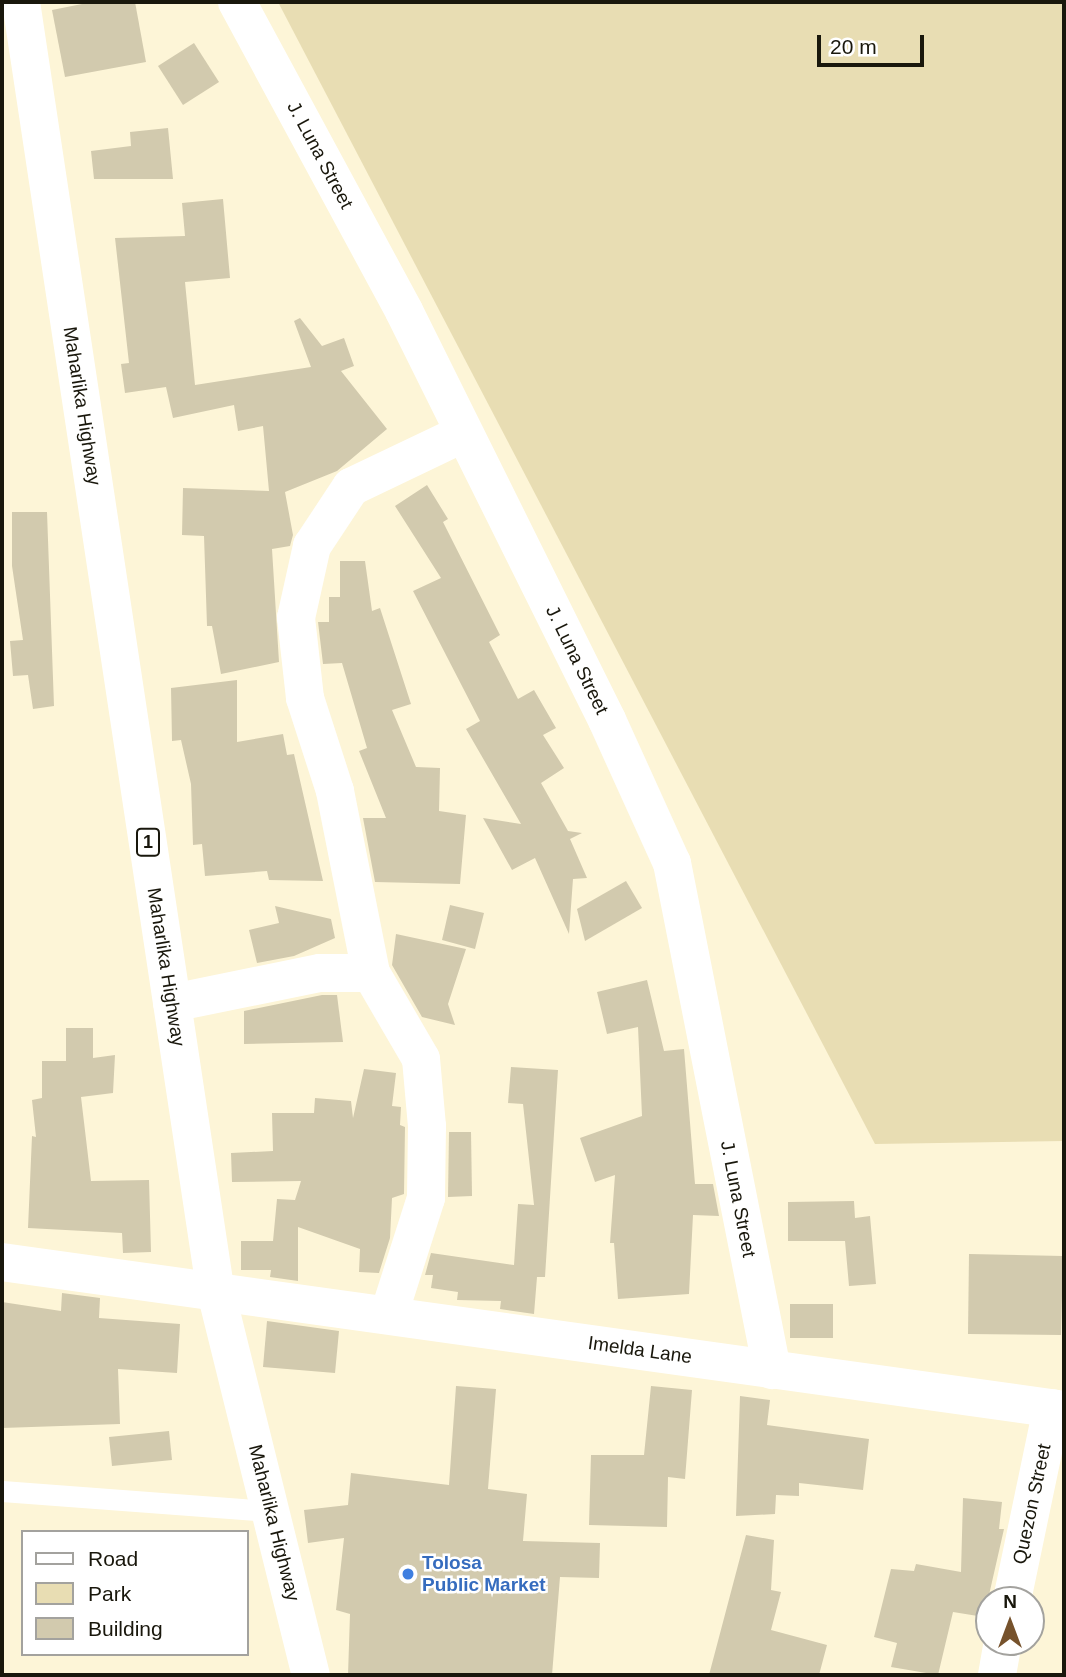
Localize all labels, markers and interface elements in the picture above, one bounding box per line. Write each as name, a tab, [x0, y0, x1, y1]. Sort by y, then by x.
scale bar	[821, 21, 928, 65]
text: 20 m	[830, 35, 877, 58]
street label: J. Luna Street	[282, 97, 358, 213]
street label: Maharlika Highway	[58, 325, 106, 487]
street label: J. Luna Street	[541, 602, 613, 718]
road number: 1	[136, 828, 160, 856]
street label: Maharlika Highway	[142, 886, 190, 1048]
street label: J. Luna Street	[716, 1139, 760, 1259]
street label: Imelda Lane	[587, 1331, 693, 1369]
street label: Maharlika Highway	[244, 1442, 304, 1604]
street label: Quezon Street	[1008, 1442, 1056, 1566]
legend	[21, 1530, 248, 1656]
text: Road	[88, 1547, 138, 1570]
place label: Tolosa Public Market	[422, 1552, 546, 1596]
marker: Tolosa Public Market	[400, 1566, 416, 1582]
text: Park	[88, 1582, 131, 1605]
north arrow	[975, 1586, 1045, 1656]
text: N	[1003, 1591, 1017, 1612]
text: Building	[88, 1617, 163, 1640]

